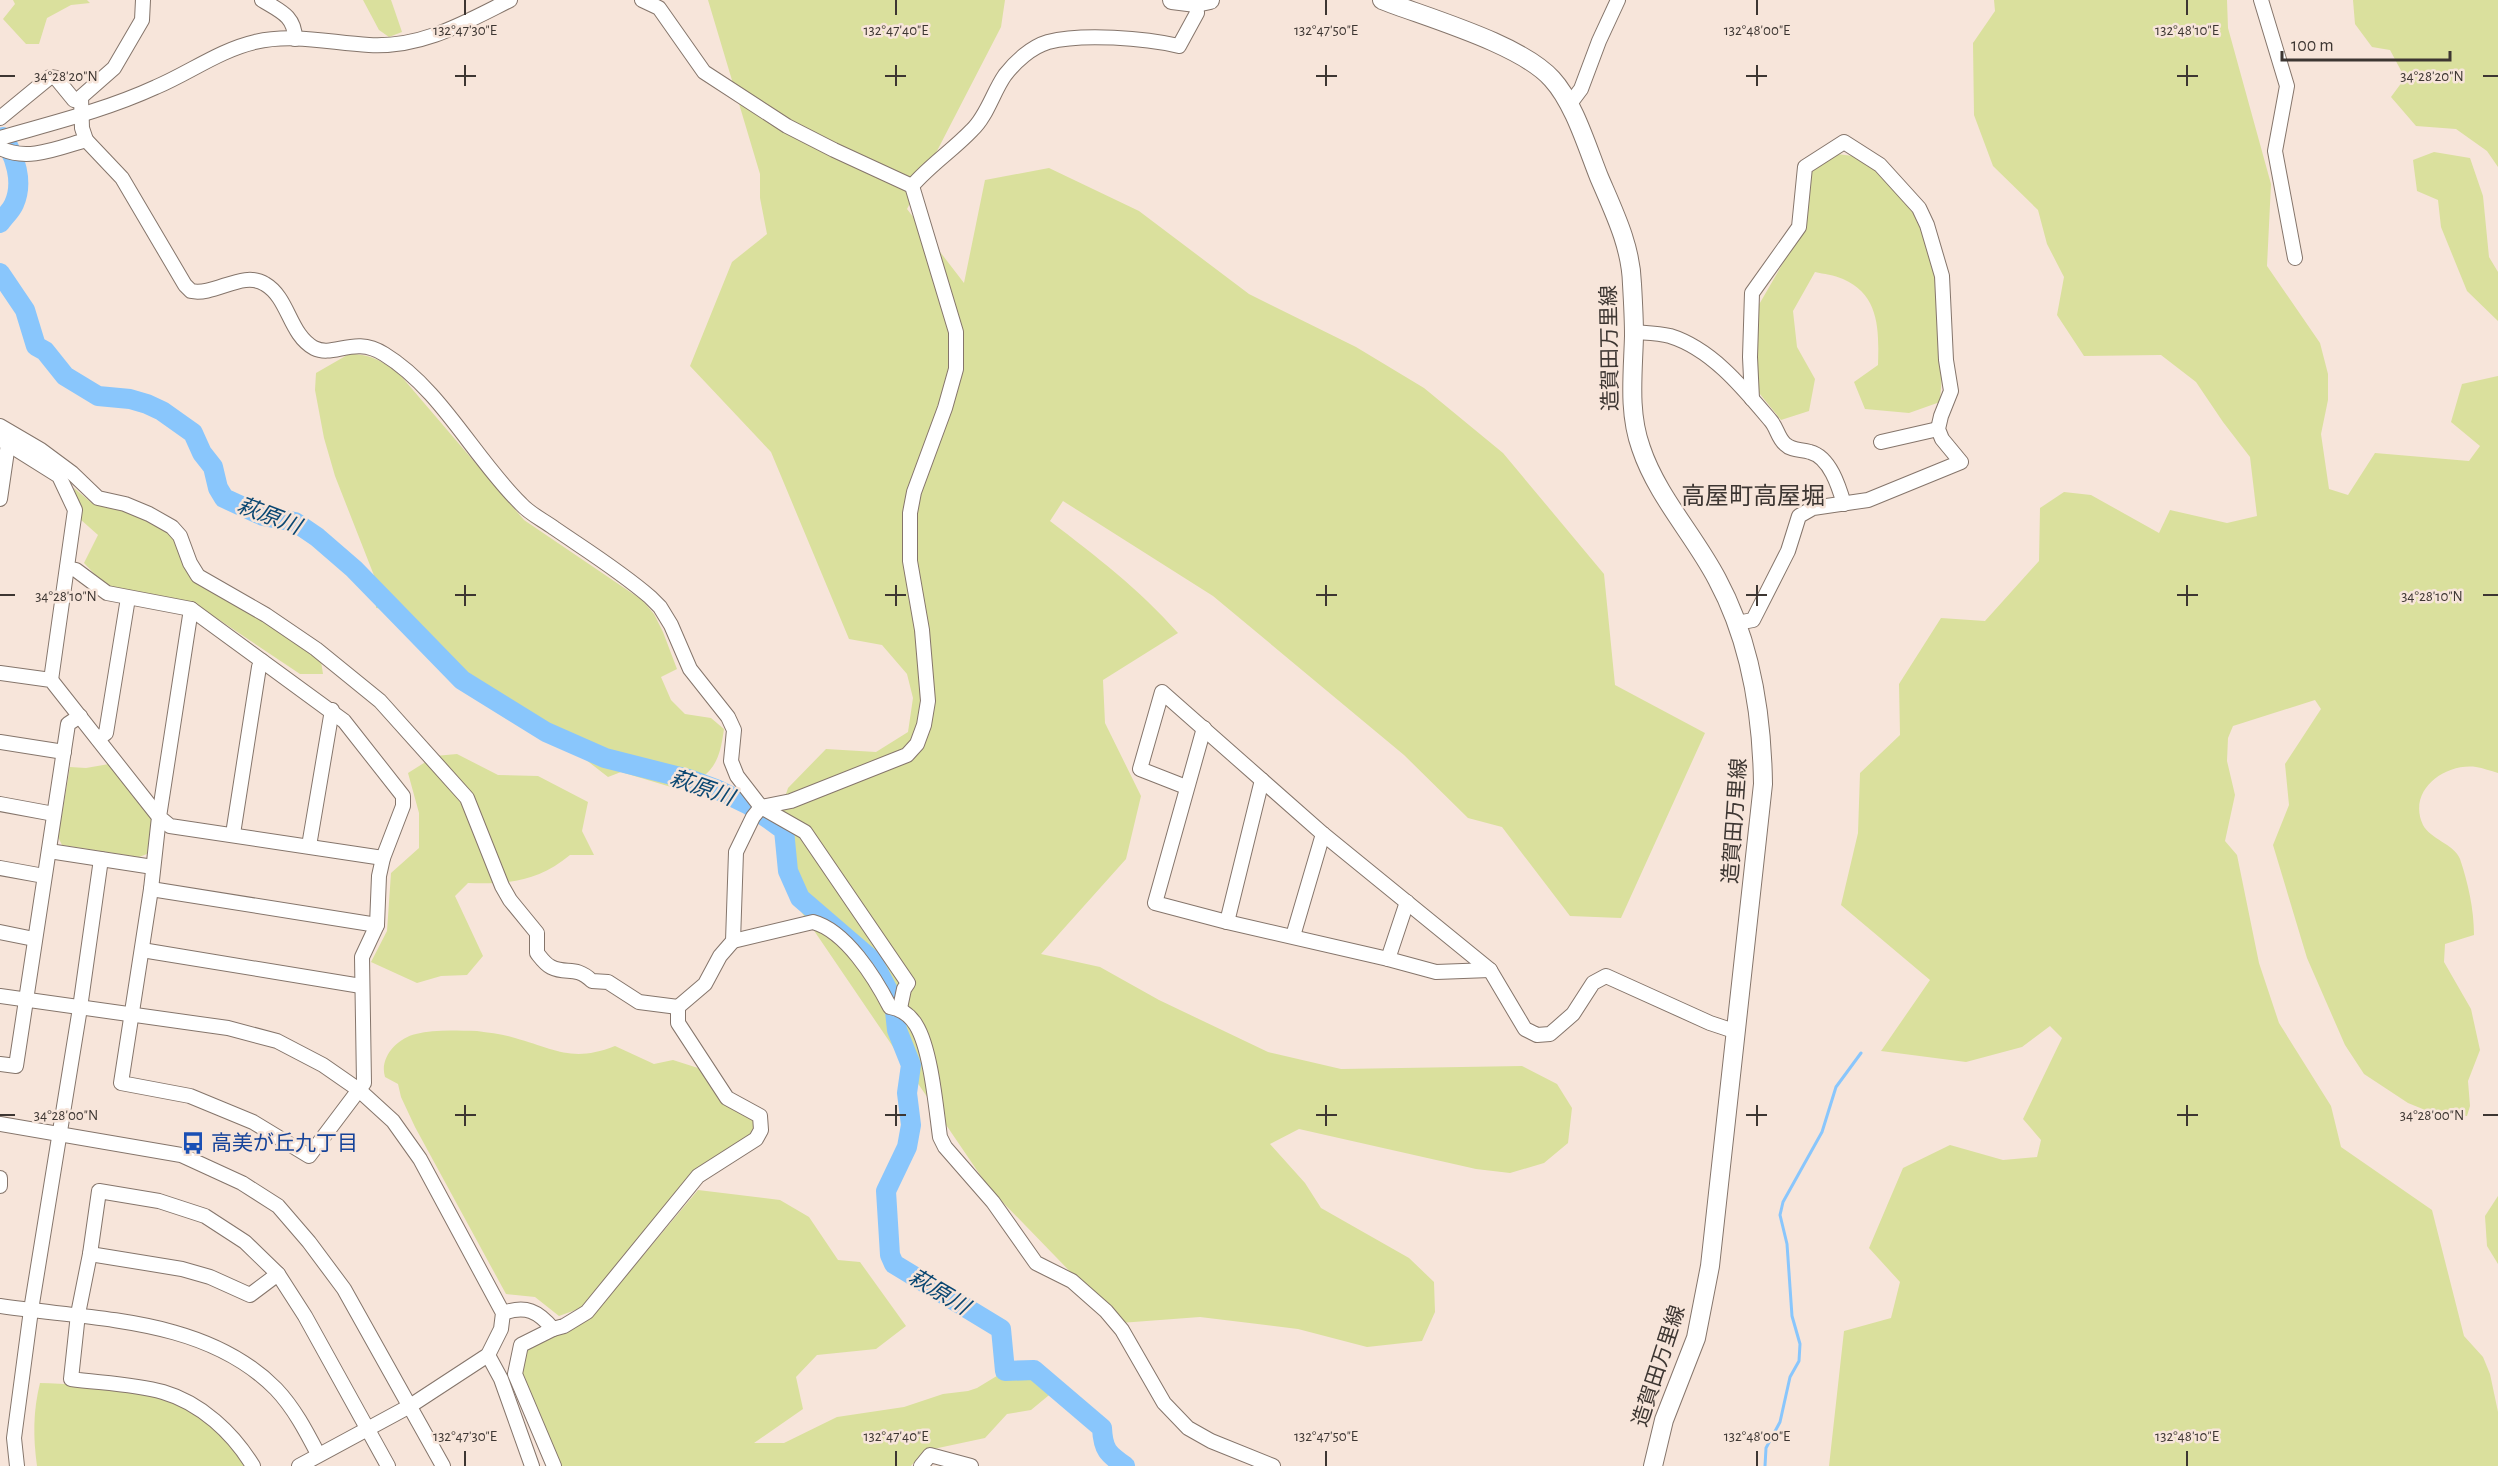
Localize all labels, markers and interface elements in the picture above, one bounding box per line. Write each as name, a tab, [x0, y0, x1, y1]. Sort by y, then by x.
text: 132°47'30"E	[433, 23, 497, 38]
text: 132°47'40"E	[863, 23, 929, 38]
text: 132°47'50"E	[1294, 23, 1358, 38]
text: 132°48'00"E	[1724, 23, 1790, 38]
text: 132°48'10"E	[2155, 23, 2219, 38]
scale bar	[2282, 24, 2450, 62]
text: 100 m	[2291, 37, 2334, 55]
text: 34°28'20"N	[34, 69, 98, 84]
text: 34°28'20"N	[2400, 69, 2464, 84]
street label: 造賀田万里線	[1597, 285, 1622, 411]
district label: 高屋町高屋堀	[1681, 483, 1825, 509]
water label: 萩原川	[234, 493, 306, 539]
text: 34°28'10"N	[35, 589, 97, 604]
text: 34°28'10"N	[2401, 589, 2463, 604]
street label: 造賀田万里線	[1719, 757, 1750, 885]
water label: 萩原川	[667, 766, 739, 810]
text: 34°28'00"N	[34, 1108, 98, 1123]
text: 34°28'00"N	[2400, 1108, 2464, 1123]
bus stop icon: 高美が丘九丁目	[180, 1130, 206, 1156]
place label: 高美が丘九丁目	[211, 1132, 358, 1154]
water label: 萩原川	[905, 1265, 975, 1319]
street label: 造賀田万里線	[1629, 1303, 1688, 1429]
text: 132°47'30"E	[433, 1429, 497, 1444]
text: 132°47'40"E	[863, 1429, 929, 1444]
text: 132°47'50"E	[1294, 1429, 1358, 1444]
text: 132°48'00"E	[1724, 1429, 1790, 1444]
text: 132°48'10"E	[2155, 1429, 2219, 1444]

